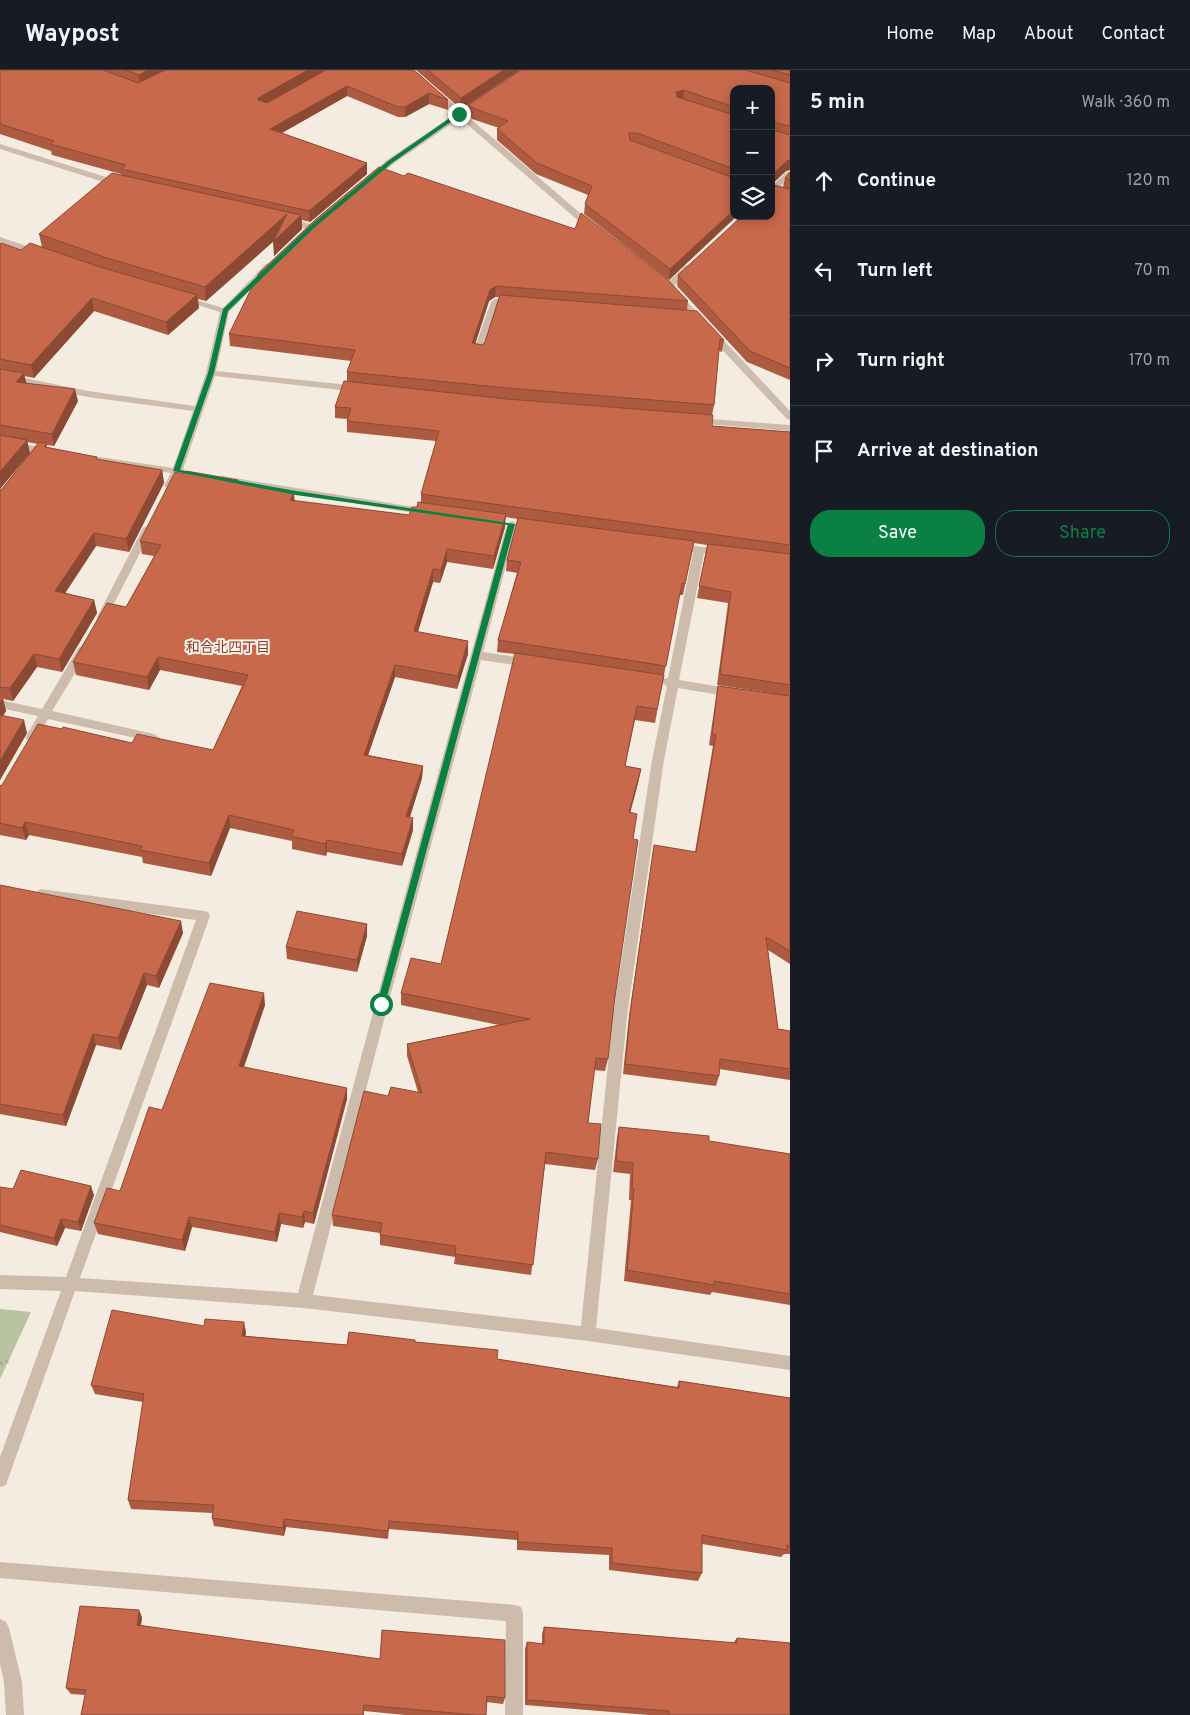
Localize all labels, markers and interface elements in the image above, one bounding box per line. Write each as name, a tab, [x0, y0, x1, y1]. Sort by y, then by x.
text: Waypost	[25, 20, 119, 50]
text: Home	[886, 23, 934, 46]
text: Map	[962, 23, 996, 46]
text: About	[1024, 23, 1073, 46]
text: Contact	[1101, 23, 1165, 46]
map controls	[730, 85, 775, 220]
button: +	[730, 85, 775, 130]
text: 5 min	[810, 89, 865, 116]
text: Walk · 360 m	[1082, 93, 1170, 113]
route end	[448, 103, 471, 126]
button: −	[730, 130, 775, 175]
icon: ahead	[810, 167, 838, 195]
text: Continue	[857, 169, 936, 193]
text: 120 m	[1127, 171, 1170, 191]
button: layers	[730, 175, 775, 220]
icon: left	[810, 257, 838, 285]
text: Turn left	[857, 259, 933, 283]
text: 70 m	[1135, 261, 1170, 281]
icon: right	[810, 347, 838, 375]
text: Turn right	[857, 349, 945, 373]
text: 170 m	[1129, 351, 1170, 371]
icon: arrive	[810, 437, 838, 465]
text: Arrive at destination	[857, 439, 1038, 463]
button: Save	[810, 510, 985, 557]
button: Share	[995, 510, 1170, 557]
district label: 和合北四丁目	[186, 639, 270, 657]
route start	[370, 993, 393, 1016]

